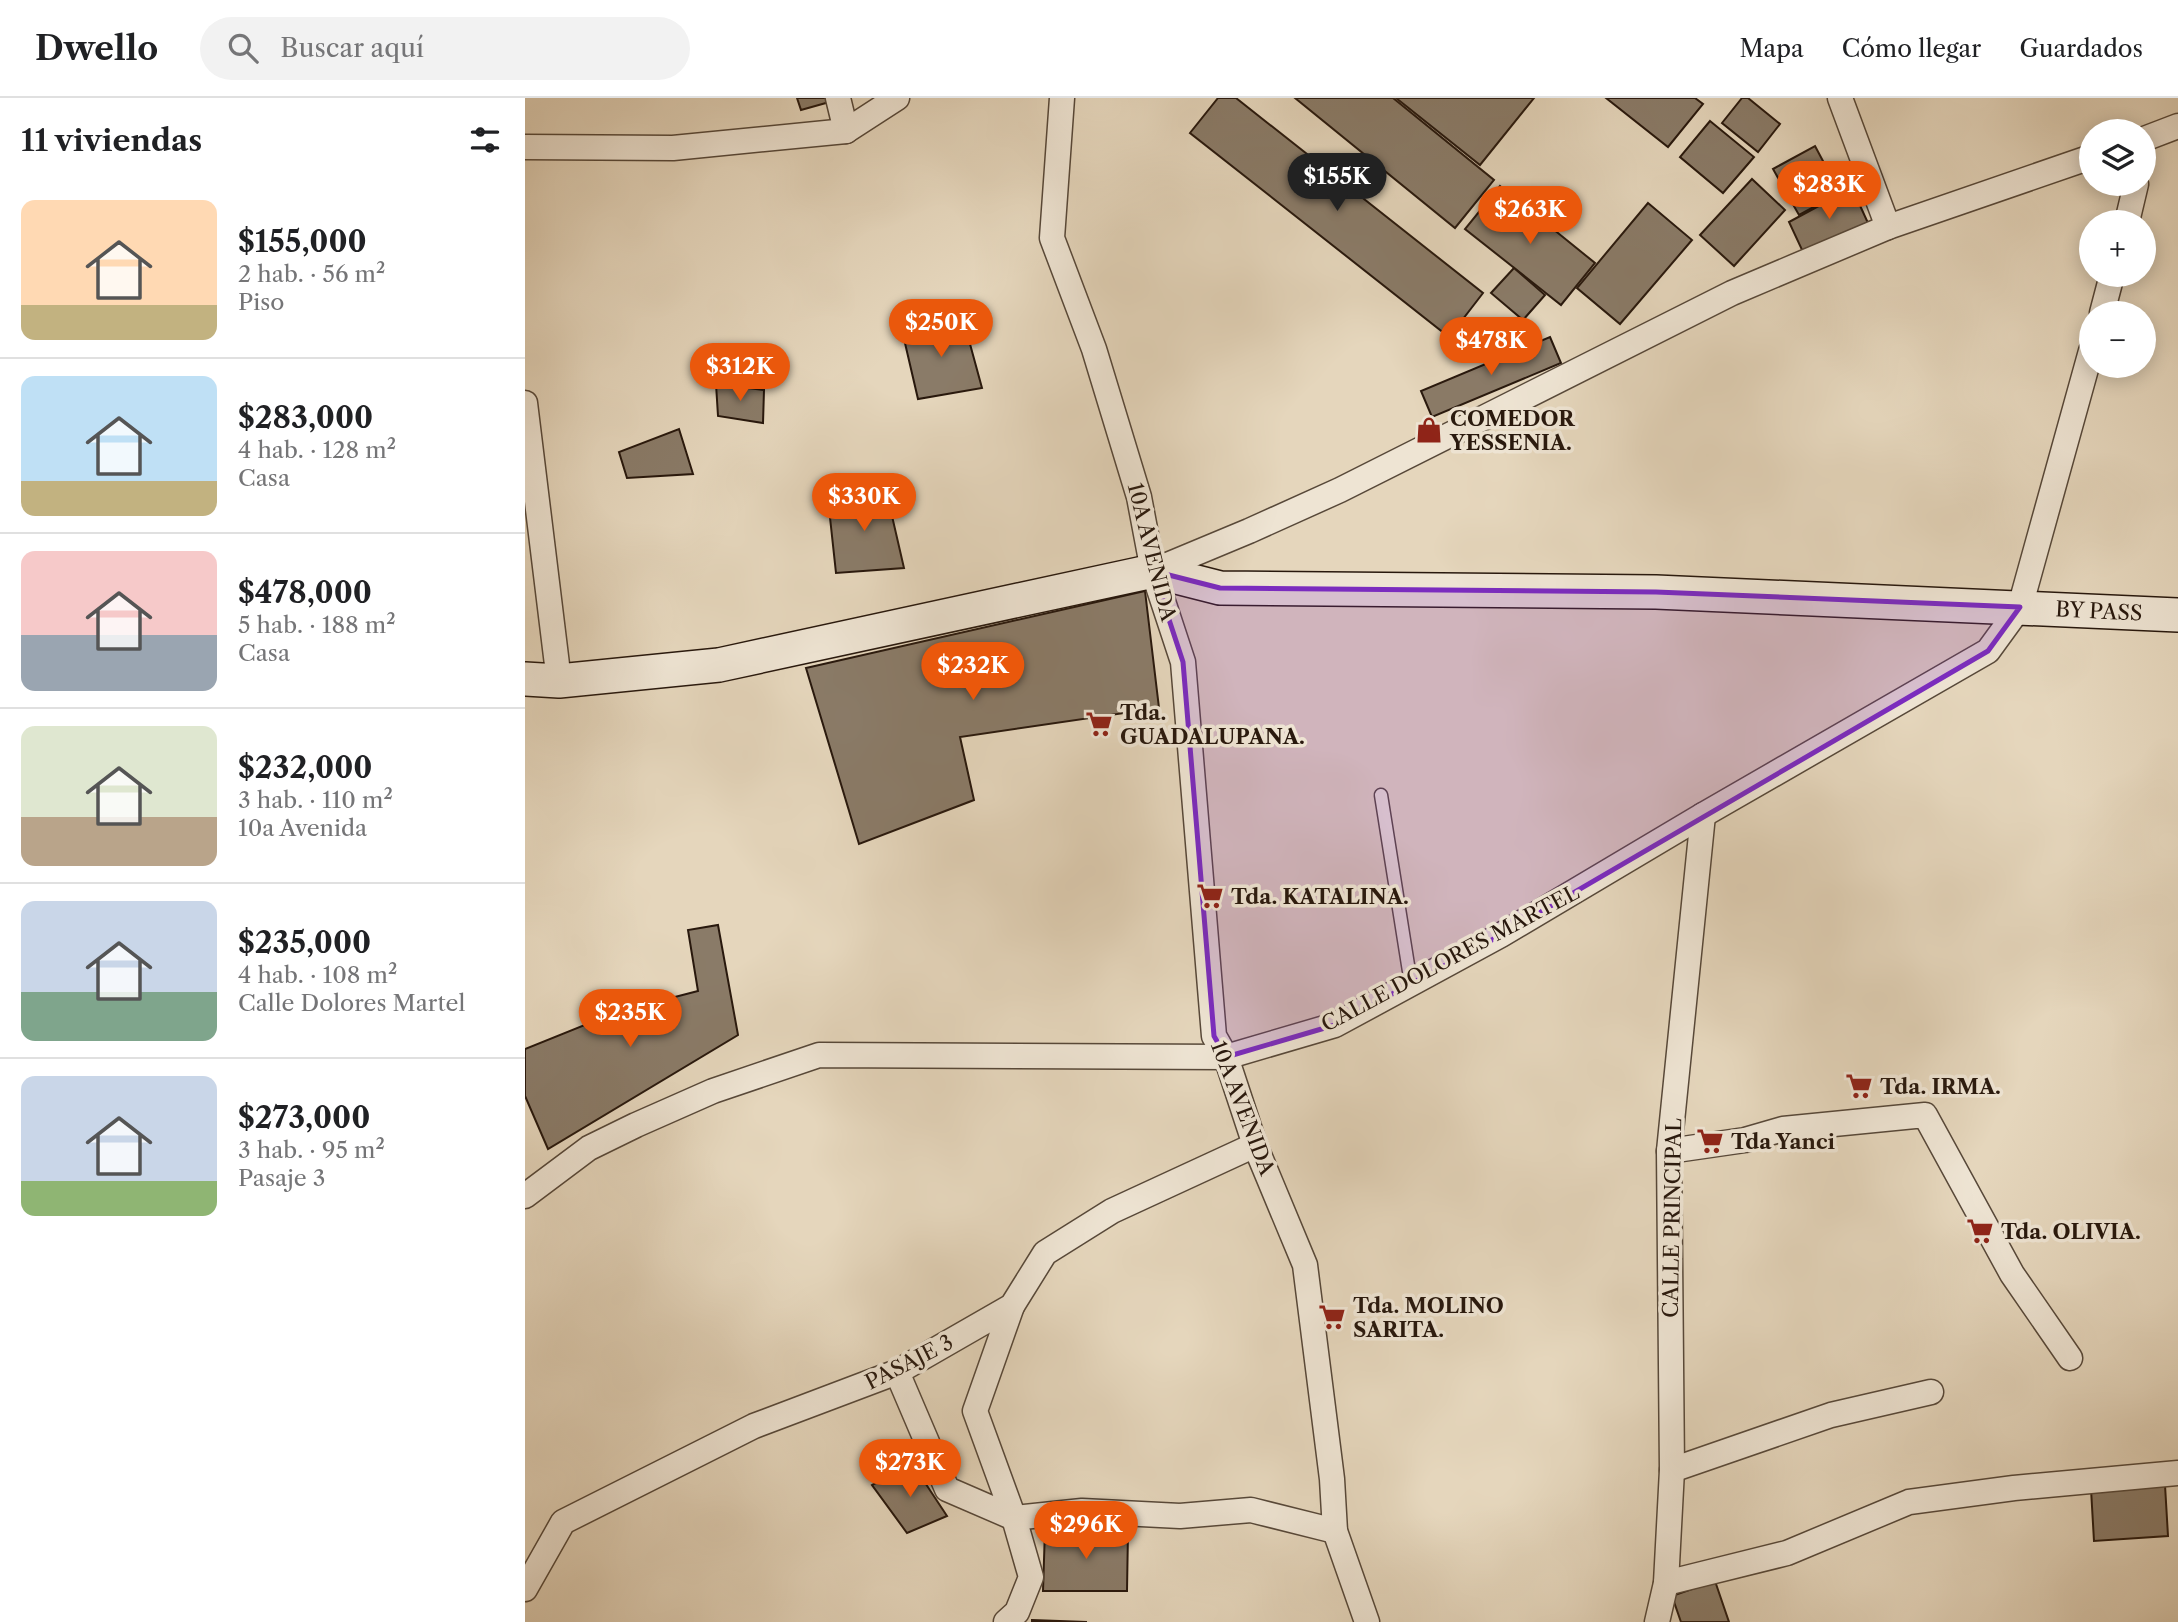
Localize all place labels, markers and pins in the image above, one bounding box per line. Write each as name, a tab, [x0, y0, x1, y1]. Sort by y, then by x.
pin: $155K	[1288, 153, 1386, 213]
pin: $283K	[1780, 162, 1878, 221]
pin: $263K	[1481, 186, 1579, 246]
pin: $250K	[892, 300, 990, 359]
pin: $478K	[1442, 317, 1540, 377]
pin: $312K	[691, 344, 789, 403]
place label: COMEDOR YESSENIA.	[1449, 406, 1575, 455]
shop icon: COMEDOR YESSENIA.	[1414, 415, 1444, 445]
pin: $330K	[815, 474, 913, 533]
pin: $232K	[924, 642, 1022, 702]
place label: Tda. GUADALUPANA.	[1120, 700, 1305, 749]
supermarket icon: Tda. GUADALUPANA.	[1084, 709, 1114, 739]
supermarket icon: Tda. KATALINA.	[1195, 881, 1225, 911]
place label: Tda. KATALINA.	[1231, 884, 1409, 909]
pin: $235K	[581, 990, 679, 1049]
supermarket icon: Tda. IRMA.	[1844, 1071, 1874, 1101]
place label: Tda. IRMA.	[1880, 1074, 2001, 1099]
supermarket icon: Tda Yanci	[1695, 1126, 1725, 1156]
place label: Tda Yanci	[1731, 1129, 1836, 1154]
supermarket icon: Tda. OLIVIA.	[1965, 1216, 1995, 1246]
place label: Tda. OLIVIA.	[2001, 1219, 2141, 1244]
place label: Tda. MOLINO SARITA.	[1353, 1293, 1504, 1342]
supermarket icon: Tda. MOLINO SARITA.	[1317, 1302, 1347, 1332]
pin: $273K	[861, 1440, 959, 1499]
pin: $296K	[1037, 1502, 1135, 1561]

